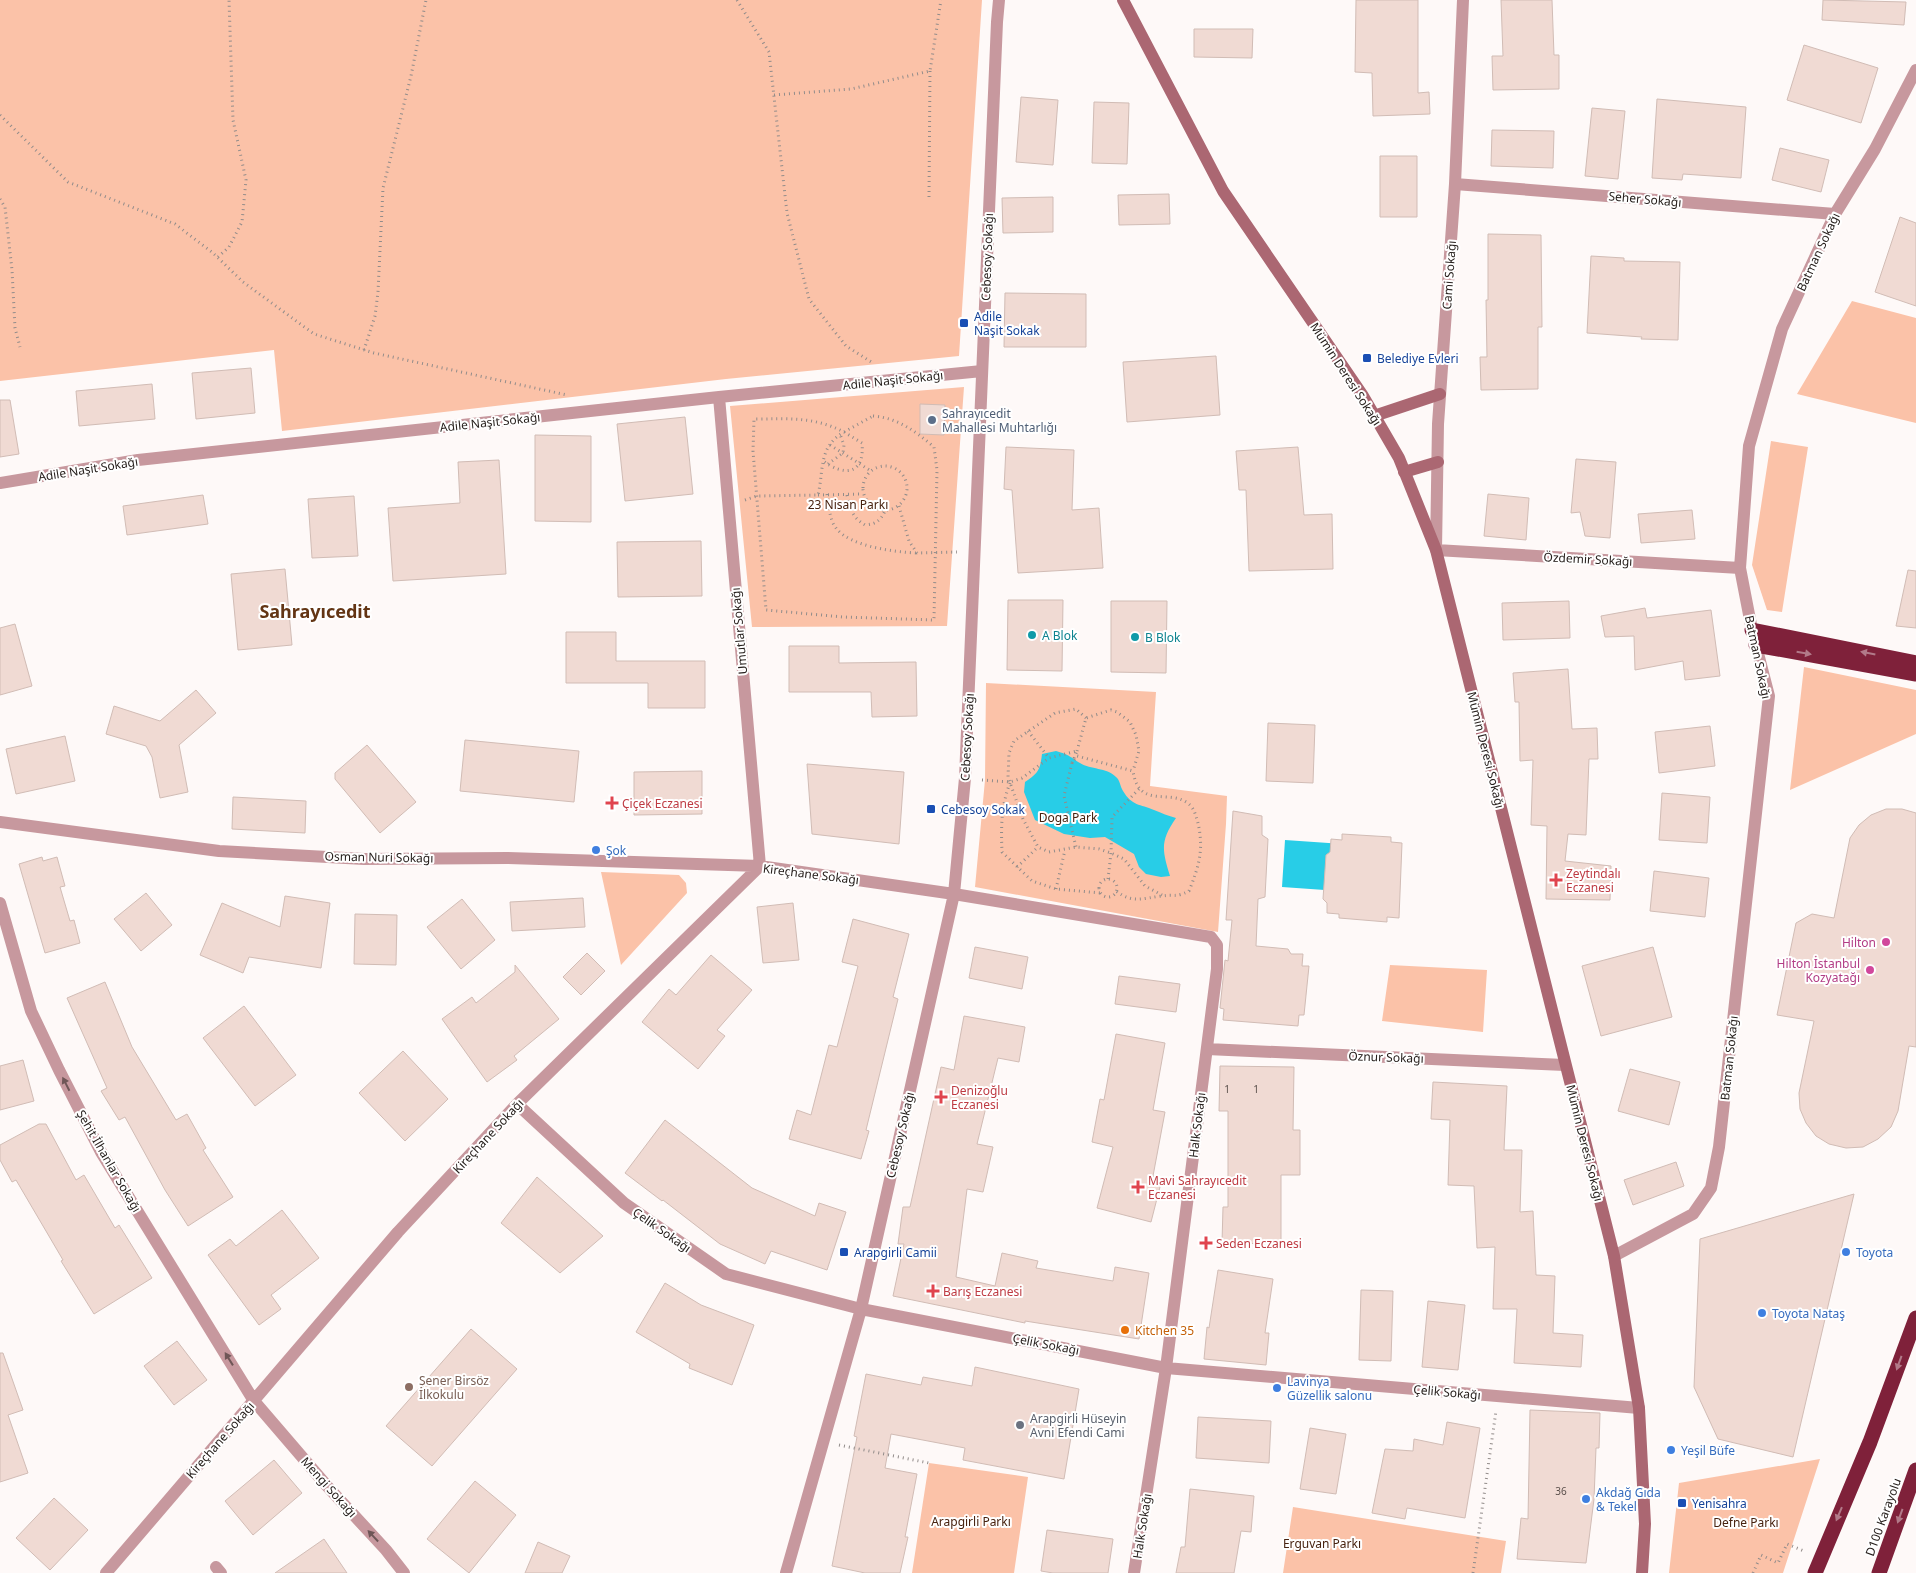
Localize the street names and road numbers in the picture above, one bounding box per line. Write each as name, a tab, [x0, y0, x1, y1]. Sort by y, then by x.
street label: Seher Sokağı	[1608, 187, 1682, 211]
street label: Batman Sokağı	[1792, 210, 1844, 294]
street label: Cebesoy Sokağı	[977, 213, 997, 301]
street label: Cami Sokağı	[1438, 240, 1460, 310]
street label: Mümin Deresi Sokağı	[1306, 319, 1386, 429]
street label: Adile Naşit Sokağı	[842, 366, 944, 394]
street label: Adile Naşit Sokağı	[439, 408, 541, 436]
street label: Adile Naşit Sokağı	[37, 453, 139, 485]
street label: Özdemir Sokağı	[1543, 548, 1633, 570]
street label: Umutlar Sokağı	[727, 587, 751, 675]
street label: Batman Sokağı	[1741, 614, 1775, 700]
street label: Mümin Deresi Sokağı	[1463, 690, 1509, 810]
street label: Cebesoy Sokağı	[956, 693, 978, 781]
street label: Osman Nuri Sokağı	[324, 848, 434, 866]
street label: Kireçhane Sokağı	[762, 860, 860, 888]
street label: Batman Sokağı	[1716, 1015, 1742, 1101]
street label: Öznur Sokağı	[1348, 1047, 1424, 1067]
street label: Mümin Deresi Sokağı	[1562, 1083, 1608, 1203]
street label: Cebesoy Sokağı	[882, 1090, 918, 1180]
street label: Halk Sokağı	[1185, 1091, 1209, 1159]
street label: Kireçhane Sokağı	[449, 1095, 527, 1177]
street label: Şehit İlhanlar Sokağı	[73, 1107, 145, 1215]
street label: Çelik Sokağı	[629, 1204, 695, 1256]
street label: Çelik Sokağı	[1011, 1329, 1081, 1359]
street label: Çelik Sokağı	[1413, 1381, 1481, 1403]
street label: Kireçhane Sokağı	[182, 1398, 258, 1482]
street label: Mengi Sokağı	[297, 1453, 361, 1521]
street label: D100 Karayolu	[1861, 1476, 1905, 1558]
street label: Halk Sokağı	[1128, 1492, 1156, 1560]

